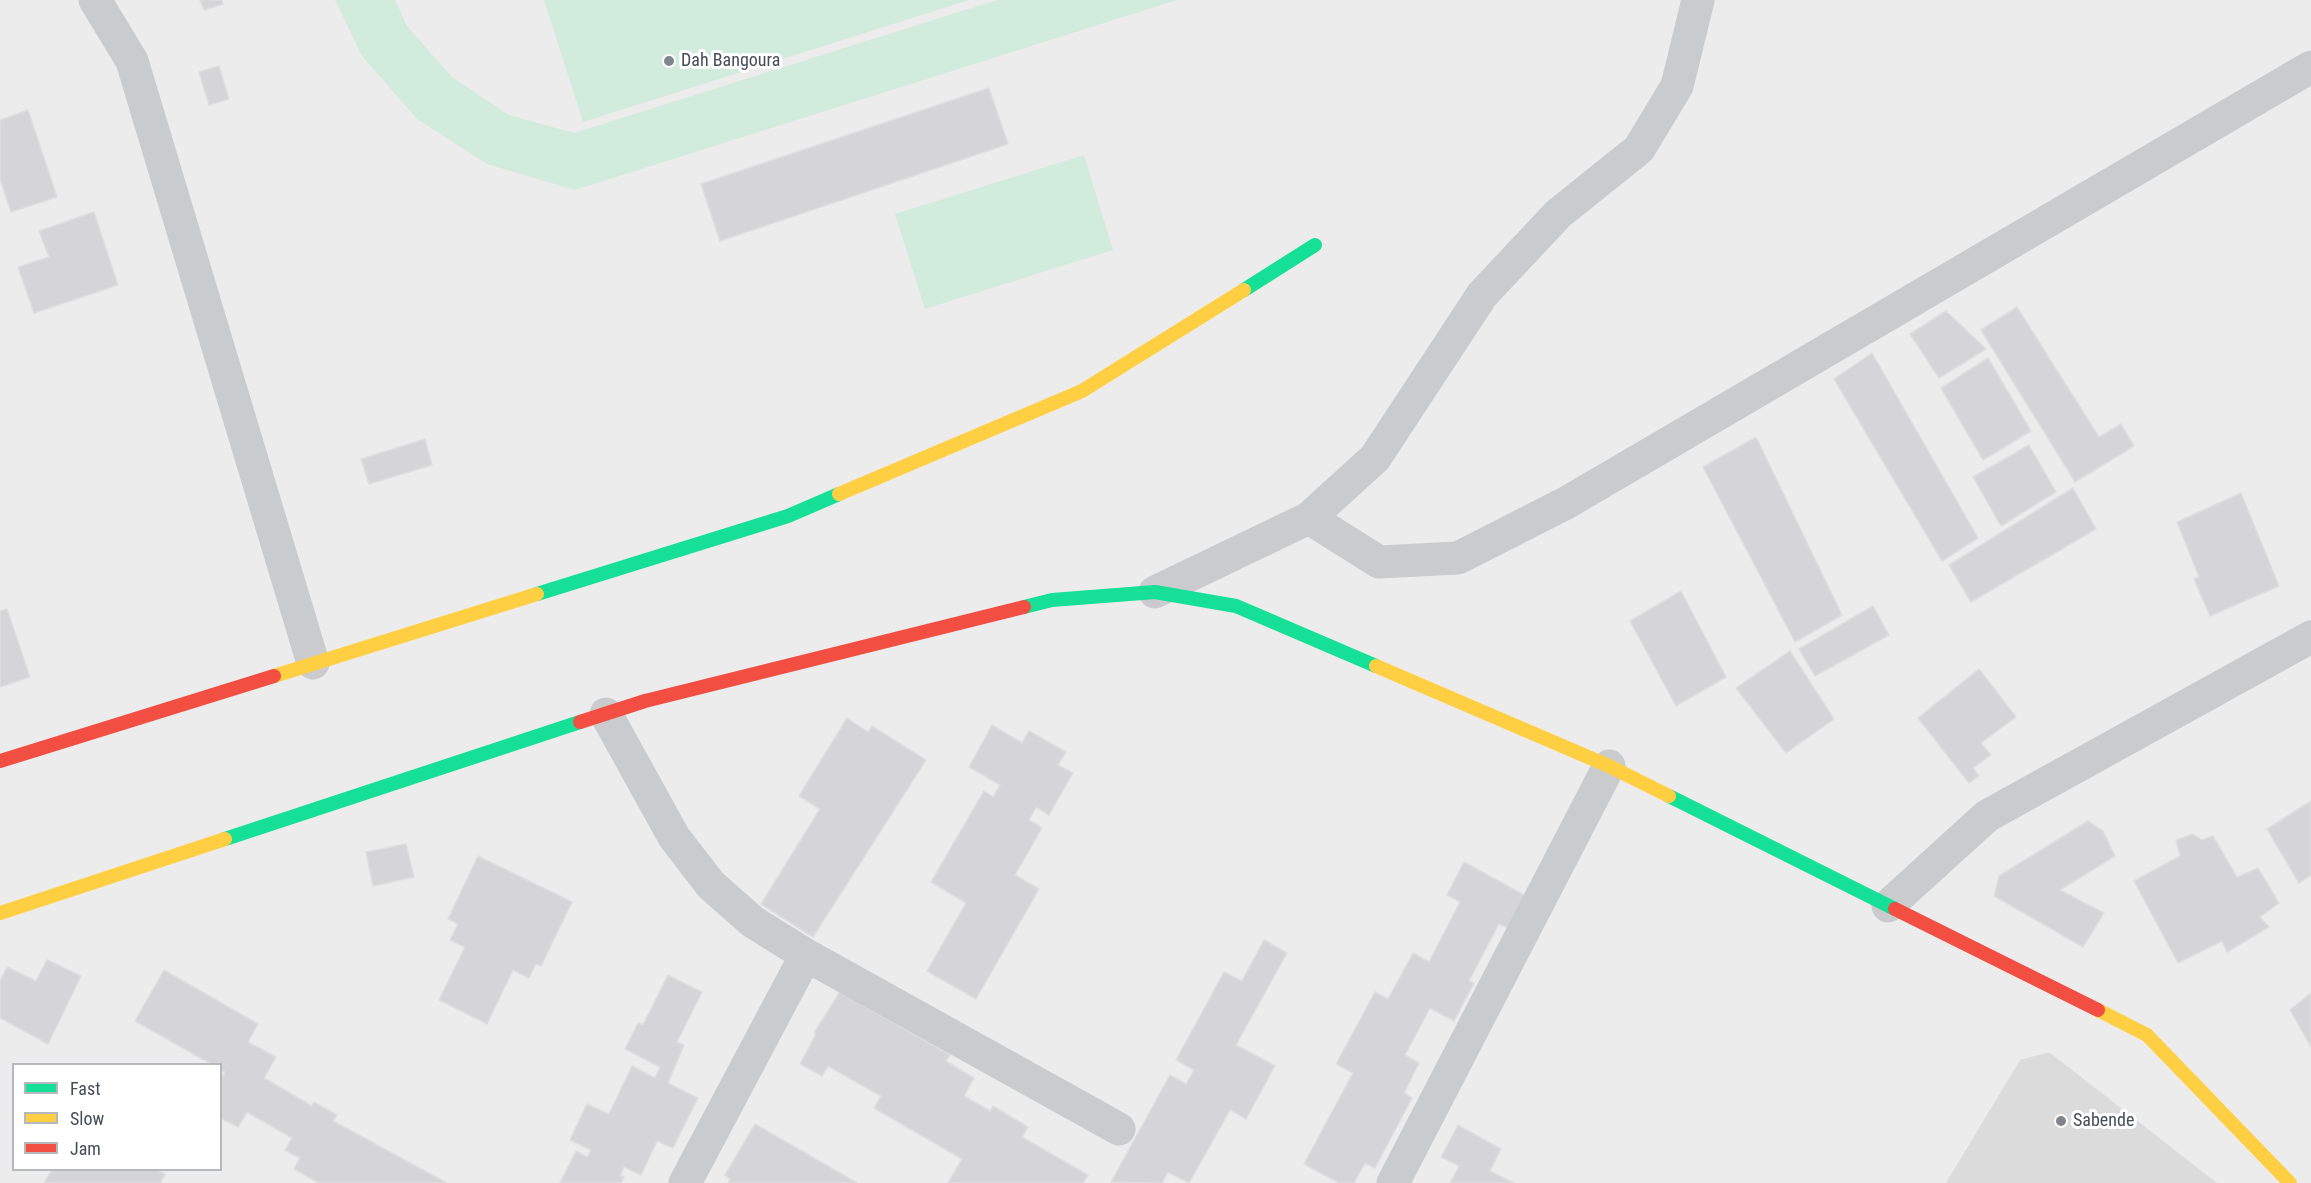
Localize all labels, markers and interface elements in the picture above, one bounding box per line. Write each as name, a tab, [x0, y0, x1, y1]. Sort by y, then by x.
place label: Dah Bangoura	[681, 50, 780, 72]
marker: Dah Bangoura	[662, 54, 676, 68]
legend	[12, 1063, 222, 1171]
text: Fast	[70, 1078, 101, 1099]
text: Slow	[70, 1108, 104, 1129]
place label: Sabende	[2073, 1110, 2134, 1132]
marker: Sabende	[2054, 1114, 2068, 1128]
text: Jam	[70, 1138, 101, 1159]

